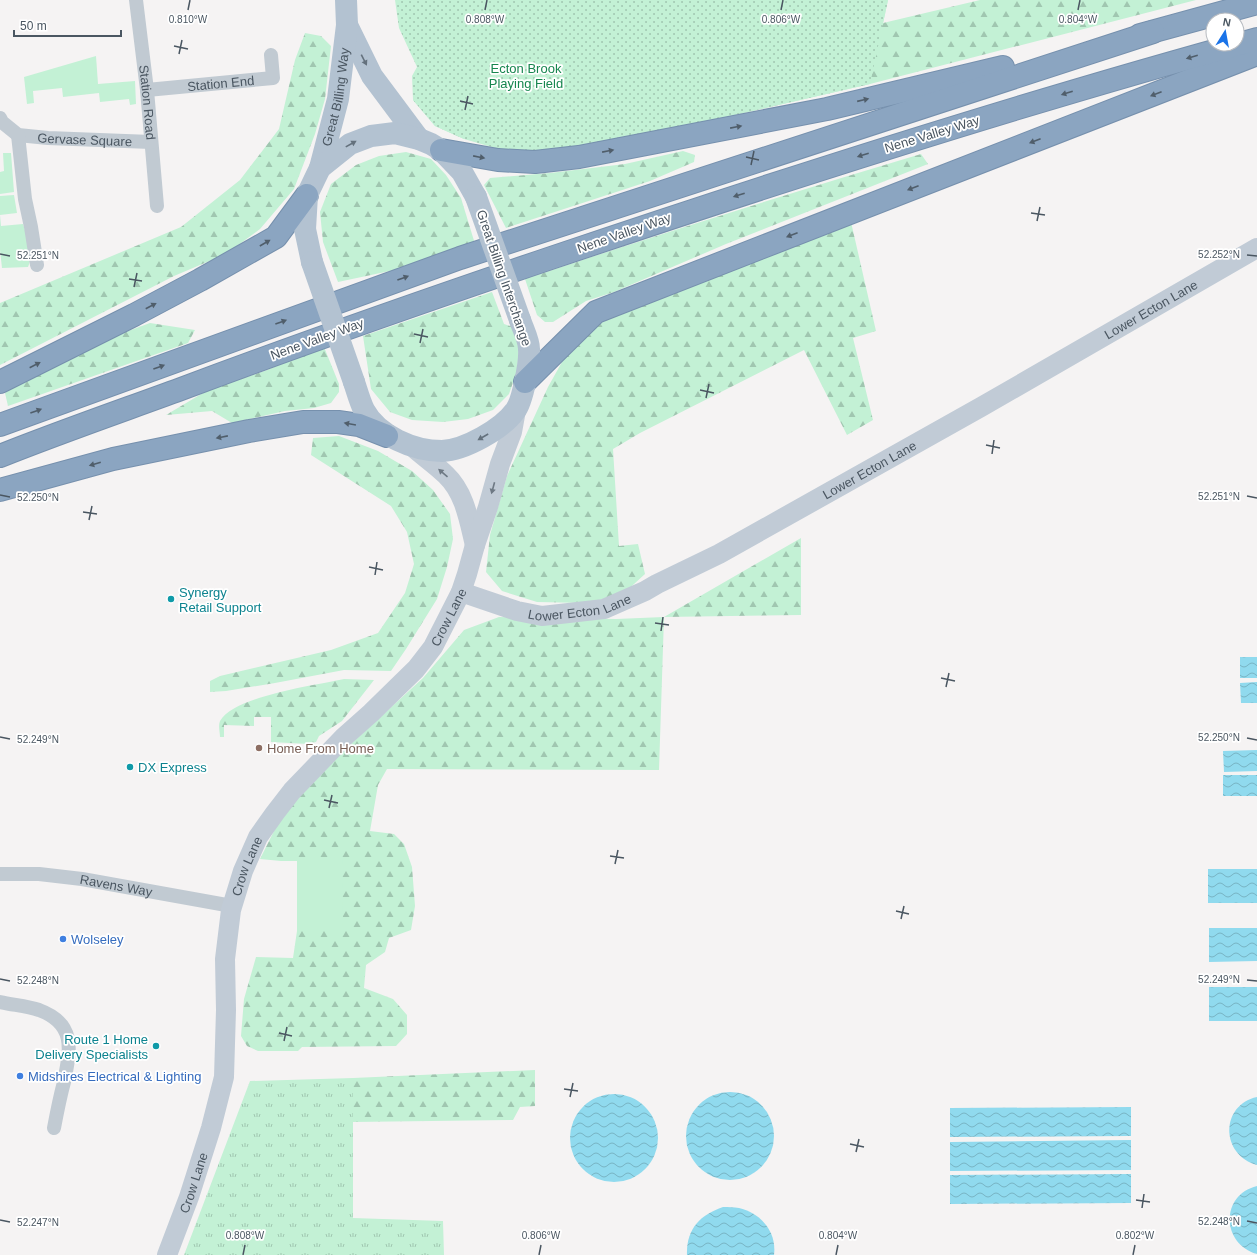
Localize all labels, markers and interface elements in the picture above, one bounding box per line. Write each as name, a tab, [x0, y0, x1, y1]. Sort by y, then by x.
scale bar	[14, 12, 121, 38]
north arrow	[1205, 12, 1245, 52]
text: 0.810°W	[169, 14, 208, 25]
text: 0.808°W	[466, 14, 505, 25]
text: 0.806°W	[762, 14, 801, 25]
text: 0.804°W	[1059, 14, 1098, 25]
text: N	[1222, 16, 1232, 29]
text: 50 m	[20, 19, 47, 33]
street label: Great Billing Way	[319, 46, 352, 148]
one-way arrow	[1186, 54, 1198, 60]
one-way arrow	[361, 55, 368, 66]
park label: Ecton Brook Playing Field	[489, 61, 563, 91]
street label: Station Road	[136, 64, 159, 140]
street label: Station End	[186, 72, 255, 94]
one-way arrow	[1061, 90, 1073, 96]
one-way arrow	[1150, 91, 1161, 97]
one-way arrow	[857, 97, 869, 103]
street label: Nene Valley Way	[883, 112, 982, 156]
one-way arrow	[729, 123, 742, 129]
street label: Gervase Square	[37, 129, 132, 149]
one-way arrow	[1028, 139, 1040, 145]
one-way arrow	[345, 141, 357, 148]
one-way arrow	[602, 148, 614, 154]
one-way arrow	[856, 152, 868, 158]
one-way arrow	[473, 154, 485, 160]
one-way arrow	[907, 186, 919, 192]
one-way arrow	[733, 192, 745, 198]
street label: Great Billing Interchange	[474, 208, 534, 348]
street label: Nene Valley Way	[575, 210, 673, 256]
one-way arrow	[786, 233, 798, 239]
one-way arrow	[259, 240, 271, 247]
text: 52.252°N	[1198, 249, 1240, 260]
text: 52.251°N	[17, 250, 59, 261]
one-way arrow	[397, 275, 409, 281]
street label: Lower Ecton Lane	[1102, 276, 1200, 342]
one-way arrow	[145, 303, 157, 309]
street label: Nene Valley Way	[268, 315, 366, 363]
one-way arrow	[275, 319, 287, 325]
one-way arrow	[29, 361, 41, 368]
one-way arrow	[153, 363, 165, 369]
one-way arrow	[31, 408, 43, 414]
one-way arrow	[344, 420, 356, 426]
one-way arrow	[216, 434, 228, 440]
one-way arrow	[477, 434, 488, 441]
street label: Lower Ecton Lane	[820, 437, 919, 502]
one-way arrow	[88, 461, 100, 467]
one-way arrow	[438, 468, 448, 477]
one-way arrow	[490, 482, 496, 494]
text: 52.251°N	[1198, 491, 1240, 502]
text: 52.250°N	[17, 492, 59, 503]
place label: Synergy Retail Support	[179, 585, 262, 615]
street label: Crow Lane	[427, 586, 469, 649]
street label: Lower Ecton Lane	[527, 591, 633, 624]
marker: Synergy Retail Support	[166, 594, 176, 604]
text: 52.250°N	[1198, 732, 1240, 743]
text: 52.249°N	[17, 734, 59, 745]
place label: Home From Home	[267, 741, 374, 756]
marker: Home From Home	[254, 743, 264, 753]
place label: DX Express	[138, 760, 207, 775]
marker: DX Express	[125, 762, 135, 772]
street label: Crow Lane	[228, 834, 265, 898]
street label: Ravens Way	[79, 871, 154, 899]
place label: Wolseley	[71, 932, 124, 947]
marker: Wolseley	[58, 934, 68, 944]
text: 52.249°N	[1198, 974, 1240, 985]
text: 52.248°N	[17, 975, 59, 986]
place label: Route 1 Home Delivery Specialists	[35, 1032, 148, 1062]
marker: Route 1 Home Delivery Specialists	[151, 1041, 161, 1051]
place label: Midshires Electrical & Lighting	[28, 1069, 201, 1084]
marker: Midshires Electrical & Lighting	[15, 1071, 25, 1081]
street label: Crow Lane	[176, 1150, 210, 1215]
text: 52.248°N	[1198, 1216, 1240, 1227]
text: 52.247°N	[17, 1217, 59, 1228]
text: 0.808°W	[226, 1230, 265, 1241]
text: 0.806°W	[522, 1230, 561, 1241]
text: 0.804°W	[819, 1230, 858, 1241]
text: 0.802°W	[1116, 1230, 1155, 1241]

